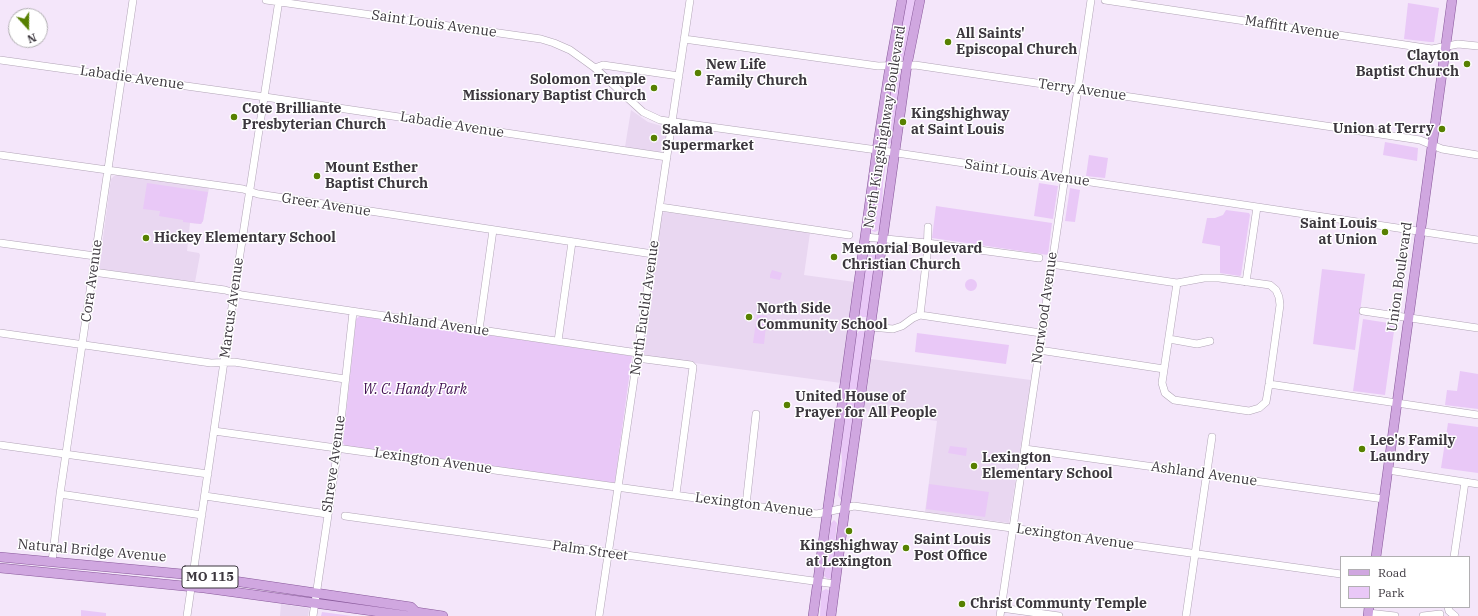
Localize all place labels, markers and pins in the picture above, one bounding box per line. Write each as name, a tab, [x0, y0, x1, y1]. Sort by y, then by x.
place label: All Saints' Episcopal Church	[956, 26, 1077, 58]
marker: All Saints' Episcopal Church	[943, 37, 953, 47]
place label: Clayton Baptist Church	[1356, 48, 1459, 80]
place label: New Life Family Church	[706, 57, 807, 90]
marker: Clayton Baptist Church	[1462, 59, 1472, 69]
marker: New Life Family Church	[693, 68, 703, 78]
place label: Solomon Temple Missionary Baptist Church	[463, 72, 646, 104]
marker: Solomon Temple Missionary Baptist Church	[649, 83, 659, 93]
place label: Cote Brilliante Presbyterian Church	[242, 101, 386, 134]
place label: Kingshighway at Saint Louis	[911, 106, 1010, 138]
marker: Cote Brilliante Presbyterian Church	[229, 112, 239, 122]
marker: Kingshighway at Saint Louis	[898, 117, 908, 127]
place label: Union at Terry	[1333, 121, 1434, 137]
place label: Salama Supermarket	[662, 122, 754, 154]
marker: Union at Terry	[1437, 124, 1447, 134]
marker: Salama Supermarket	[649, 133, 659, 143]
place label: Mount Esther Baptist Church	[325, 160, 428, 192]
marker: Mount Esther Baptist Church	[312, 171, 322, 181]
place label: Saint Louis at Union	[1300, 216, 1377, 248]
marker: Saint Louis at Union	[1380, 227, 1390, 237]
place label: Hickey Elementary School	[154, 230, 336, 246]
marker: Hickey Elementary School	[141, 233, 151, 243]
place label: Memorial Boulevard Christian Church	[842, 241, 982, 274]
marker: Memorial Boulevard Christian Church	[829, 252, 839, 262]
place label: North Side Community School	[757, 301, 887, 334]
marker: North Side Community School	[744, 312, 754, 322]
place label: United House of Prayer for All People	[795, 389, 937, 422]
marker: United House of Prayer for All People	[782, 400, 792, 410]
place label: Lee's Family Laundry	[1370, 433, 1456, 466]
marker: Lee's Family Laundry	[1357, 444, 1367, 454]
place label: Lexington Elementary School	[982, 450, 1113, 482]
marker: Lexington Elementary School	[969, 461, 979, 471]
marker: Kingshighway at Lexington	[844, 526, 854, 536]
place label: Saint Louis Post Office	[914, 532, 991, 564]
place label: Kingshighway at Lexington	[800, 538, 898, 570]
marker: Saint Louis Post Office	[901, 543, 911, 553]
place label: Christ Communty Temple	[970, 596, 1147, 612]
marker: Christ Communty Temple	[957, 599, 967, 609]

